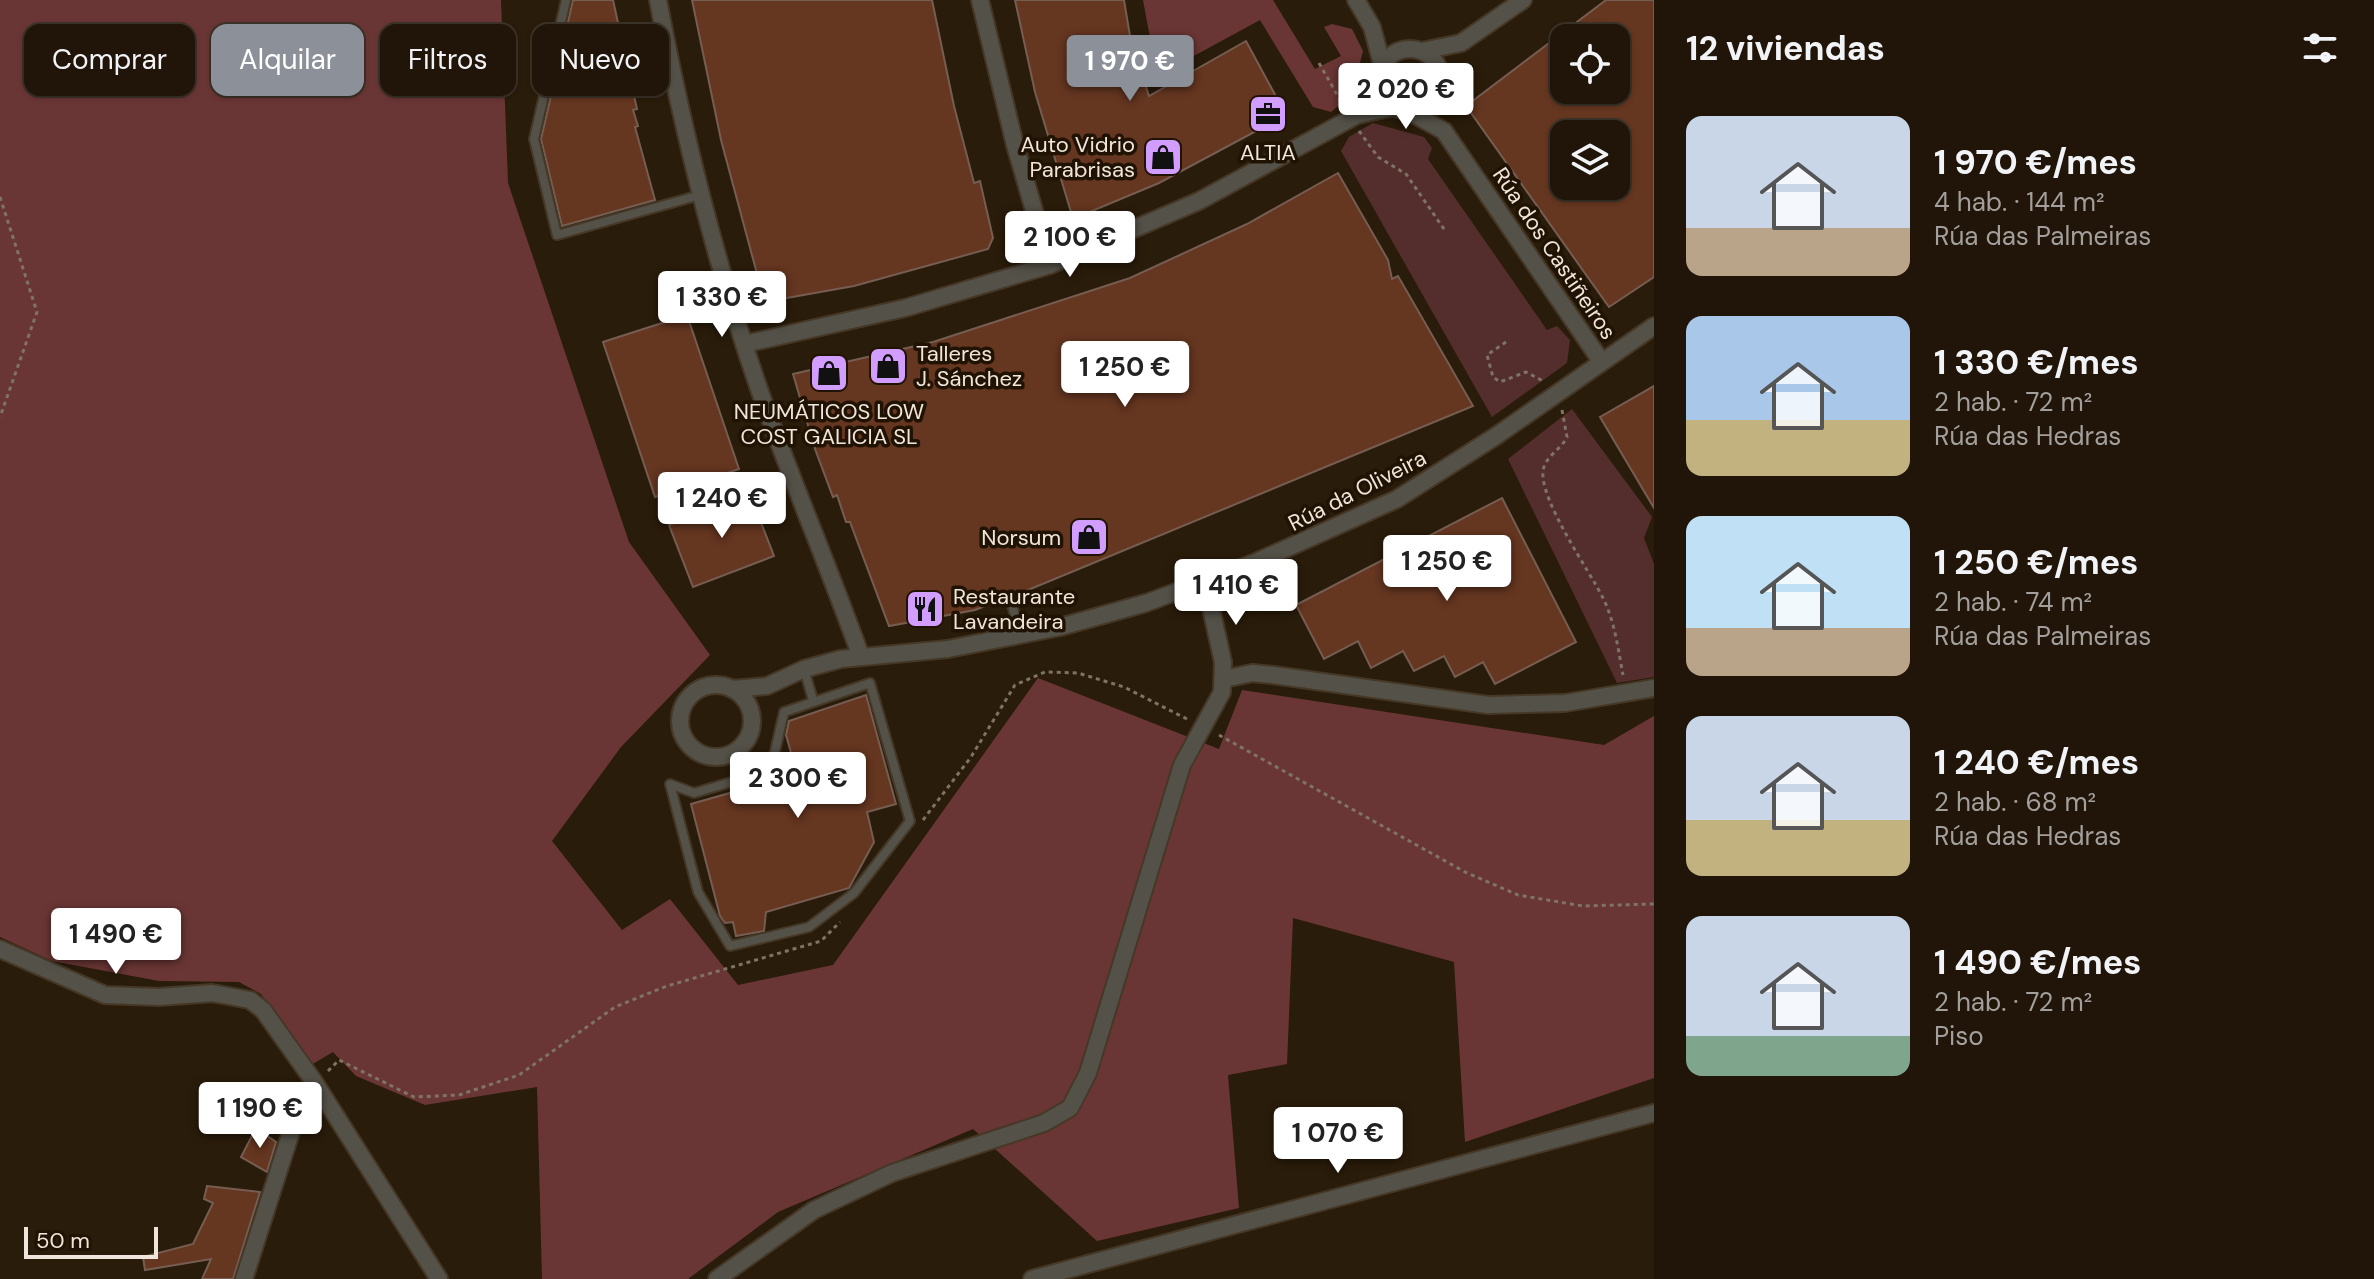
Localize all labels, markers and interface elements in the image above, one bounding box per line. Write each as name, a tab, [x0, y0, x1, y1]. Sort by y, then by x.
chip: Comprar	[24, 24, 195, 96]
chip: Alquilar	[211, 24, 364, 96]
chip: Filtros	[380, 24, 516, 96]
chip: Nuevo	[532, 24, 669, 96]
map controls	[1550, 24, 1630, 200]
button: locate	[1550, 24, 1630, 104]
text: 12 viviendas	[1686, 26, 1885, 71]
icon: filters	[2298, 26, 2342, 70]
pin: 1 970 €	[1056, 35, 1204, 103]
text: 1 970 €	[1085, 44, 1175, 78]
pin: 2 020 €	[1332, 63, 1480, 131]
text: 2 020 €	[1356, 72, 1456, 106]
office icon: ALTIA	[1247, 93, 1289, 135]
button: layers	[1550, 120, 1630, 200]
place label: Auto Vidrio Parabrisas	[1021, 130, 1135, 184]
shop icon: Auto Vidrio Parabrisas	[1142, 136, 1184, 178]
place label: ALTIA	[1240, 138, 1296, 167]
text: 1 970 €/mes	[1934, 140, 2137, 185]
icon: home	[1750, 148, 1846, 244]
street label: Rúa dos Castiñeiros	[1486, 162, 1623, 345]
text: 4 hab. · 144 m²	[1934, 185, 2105, 219]
pin: 2 100 €	[996, 211, 1144, 279]
text: Rúa das Palmeiras	[1934, 219, 2151, 253]
text: 2 100 €	[1023, 220, 1117, 254]
pin: 1 330 €	[648, 271, 796, 339]
text: 1 330 €	[676, 280, 768, 314]
place label: Talleres J. Sánchez	[916, 339, 1022, 393]
text: 1 330 €/mes	[1934, 340, 2139, 385]
pin: 1 250 €	[1051, 341, 1199, 409]
shop icon: Talleres J. Sánchez	[867, 345, 909, 387]
icon: home	[1750, 348, 1846, 444]
text: 1 250 €	[1079, 350, 1171, 384]
shop icon: NEUMÁTICOS LOW COST GALICIA SL	[808, 352, 850, 394]
text: 2 hab. · 72 m²	[1934, 385, 2092, 419]
place label: NEUMÁTICOS LOW COST GALICIA SL	[734, 397, 924, 451]
text: Rúa das Hedras	[1934, 419, 2121, 453]
street label: Rúa da Oliveira	[1283, 443, 1431, 538]
pin: 1 240 €	[648, 472, 796, 540]
text: 1 240 €	[676, 481, 768, 515]
shop icon: Norsum	[1068, 516, 1110, 558]
place label: Norsum	[981, 523, 1061, 552]
pin: 1 250 €	[1373, 535, 1521, 603]
text: 1 250 €/mes	[1934, 540, 2138, 585]
text: 1 250 €	[1401, 544, 1493, 578]
icon: home	[1750, 548, 1846, 644]
pin: 1 410 €	[1162, 559, 1310, 627]
text: 1 410 €	[1193, 568, 1279, 602]
place label: Restaurante Lavandeira	[953, 582, 1075, 636]
text: 2 hab. · 74 m²	[1934, 585, 2092, 619]
restaurant icon: Restaurante Lavandeira	[904, 588, 946, 630]
text: Rúa das Palmeiras	[1934, 619, 2151, 653]
text: 1 240 €/mes	[1934, 740, 2139, 785]
icon: home	[1750, 748, 1846, 844]
pin: 2 300 €	[724, 752, 872, 820]
text: 2 300 €	[748, 761, 848, 795]
text: 2 hab. · 68 m²	[1934, 785, 2096, 819]
text: Rúa das Hedras	[1934, 819, 2121, 853]
pin: 1 490 €	[42, 908, 190, 976]
text: 1 490 €	[69, 917, 163, 951]
text: 1 490 €/mes	[1934, 940, 2141, 985]
icon: home	[1750, 948, 1846, 1044]
text: 2 hab. · 72 m²	[1934, 985, 2092, 1019]
text: Piso	[1934, 1019, 1984, 1053]
pin: 1 190 €	[186, 1082, 334, 1150]
text: 1 190 €	[217, 1091, 303, 1125]
pin: 1 070 €	[1264, 1107, 1412, 1175]
text: 1 070 €	[1292, 1116, 1384, 1150]
scale bar	[24, 1223, 158, 1259]
text: 50 m	[36, 1226, 90, 1255]

